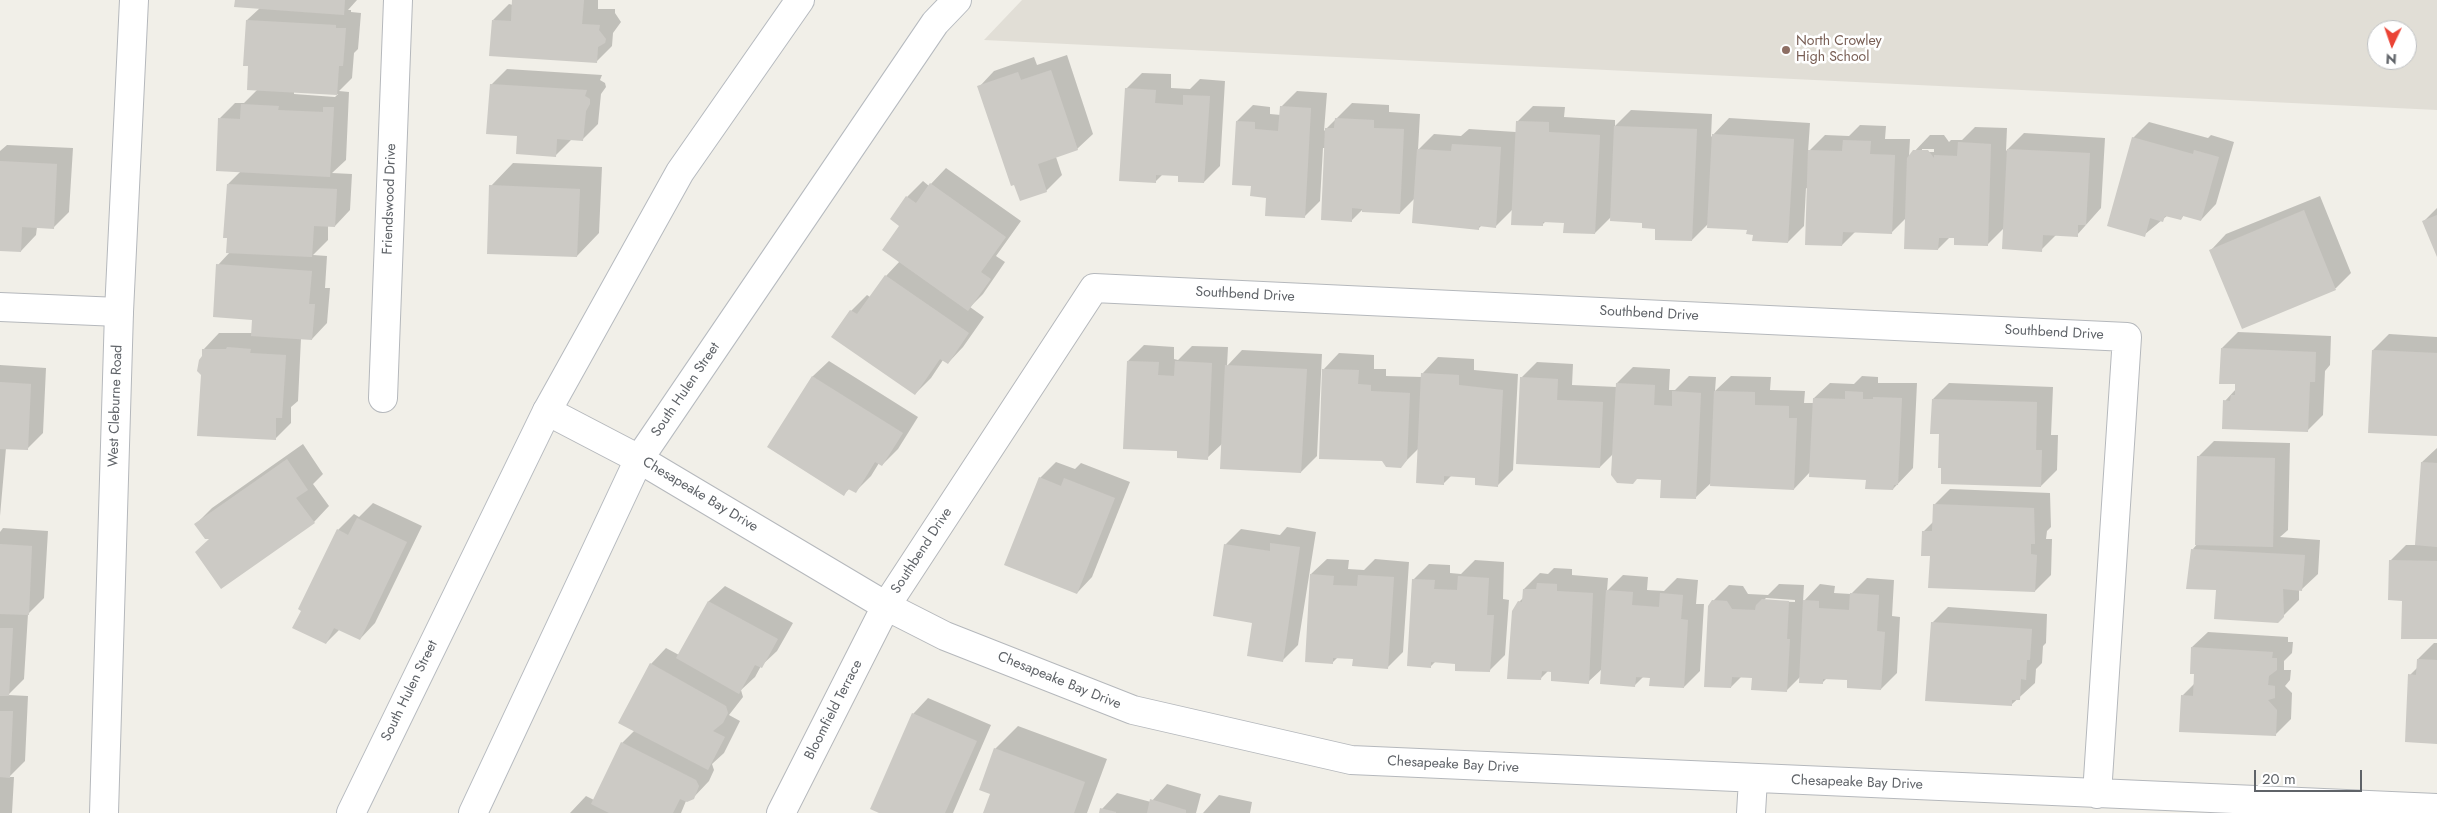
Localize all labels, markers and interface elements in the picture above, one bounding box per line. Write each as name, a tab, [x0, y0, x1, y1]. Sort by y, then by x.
north arrow	[2367, 20, 2417, 70]
place label: North Crowley High School	[1796, 34, 1882, 66]
marker: North Crowley High School	[1780, 44, 1792, 56]
text: N	[2385, 49, 2397, 69]
street label: Friendswood Drive	[380, 143, 400, 255]
street label: Southbend Drive	[1195, 284, 1295, 306]
street label: Southbend Drive	[1599, 303, 1699, 325]
street label: Southbend Drive	[2004, 322, 2104, 344]
street label: South Hulen Street	[648, 340, 724, 440]
street label: West Cleburne Road	[105, 345, 127, 467]
street label: Chesapeake Bay Drive	[639, 454, 761, 536]
street label: Southbend Drive	[888, 505, 956, 597]
street label: South Hulen Street	[378, 638, 442, 744]
street label: Chesapeake Bay Drive	[995, 649, 1123, 713]
street label: Bloomfield Terrace	[802, 657, 866, 763]
street label: Chesapeake Bay Drive	[1387, 753, 1519, 777]
scale bar	[2257, 760, 2364, 792]
text: 20 m	[2262, 768, 2296, 790]
street label: Chesapeake Bay Drive	[1791, 772, 1923, 794]

